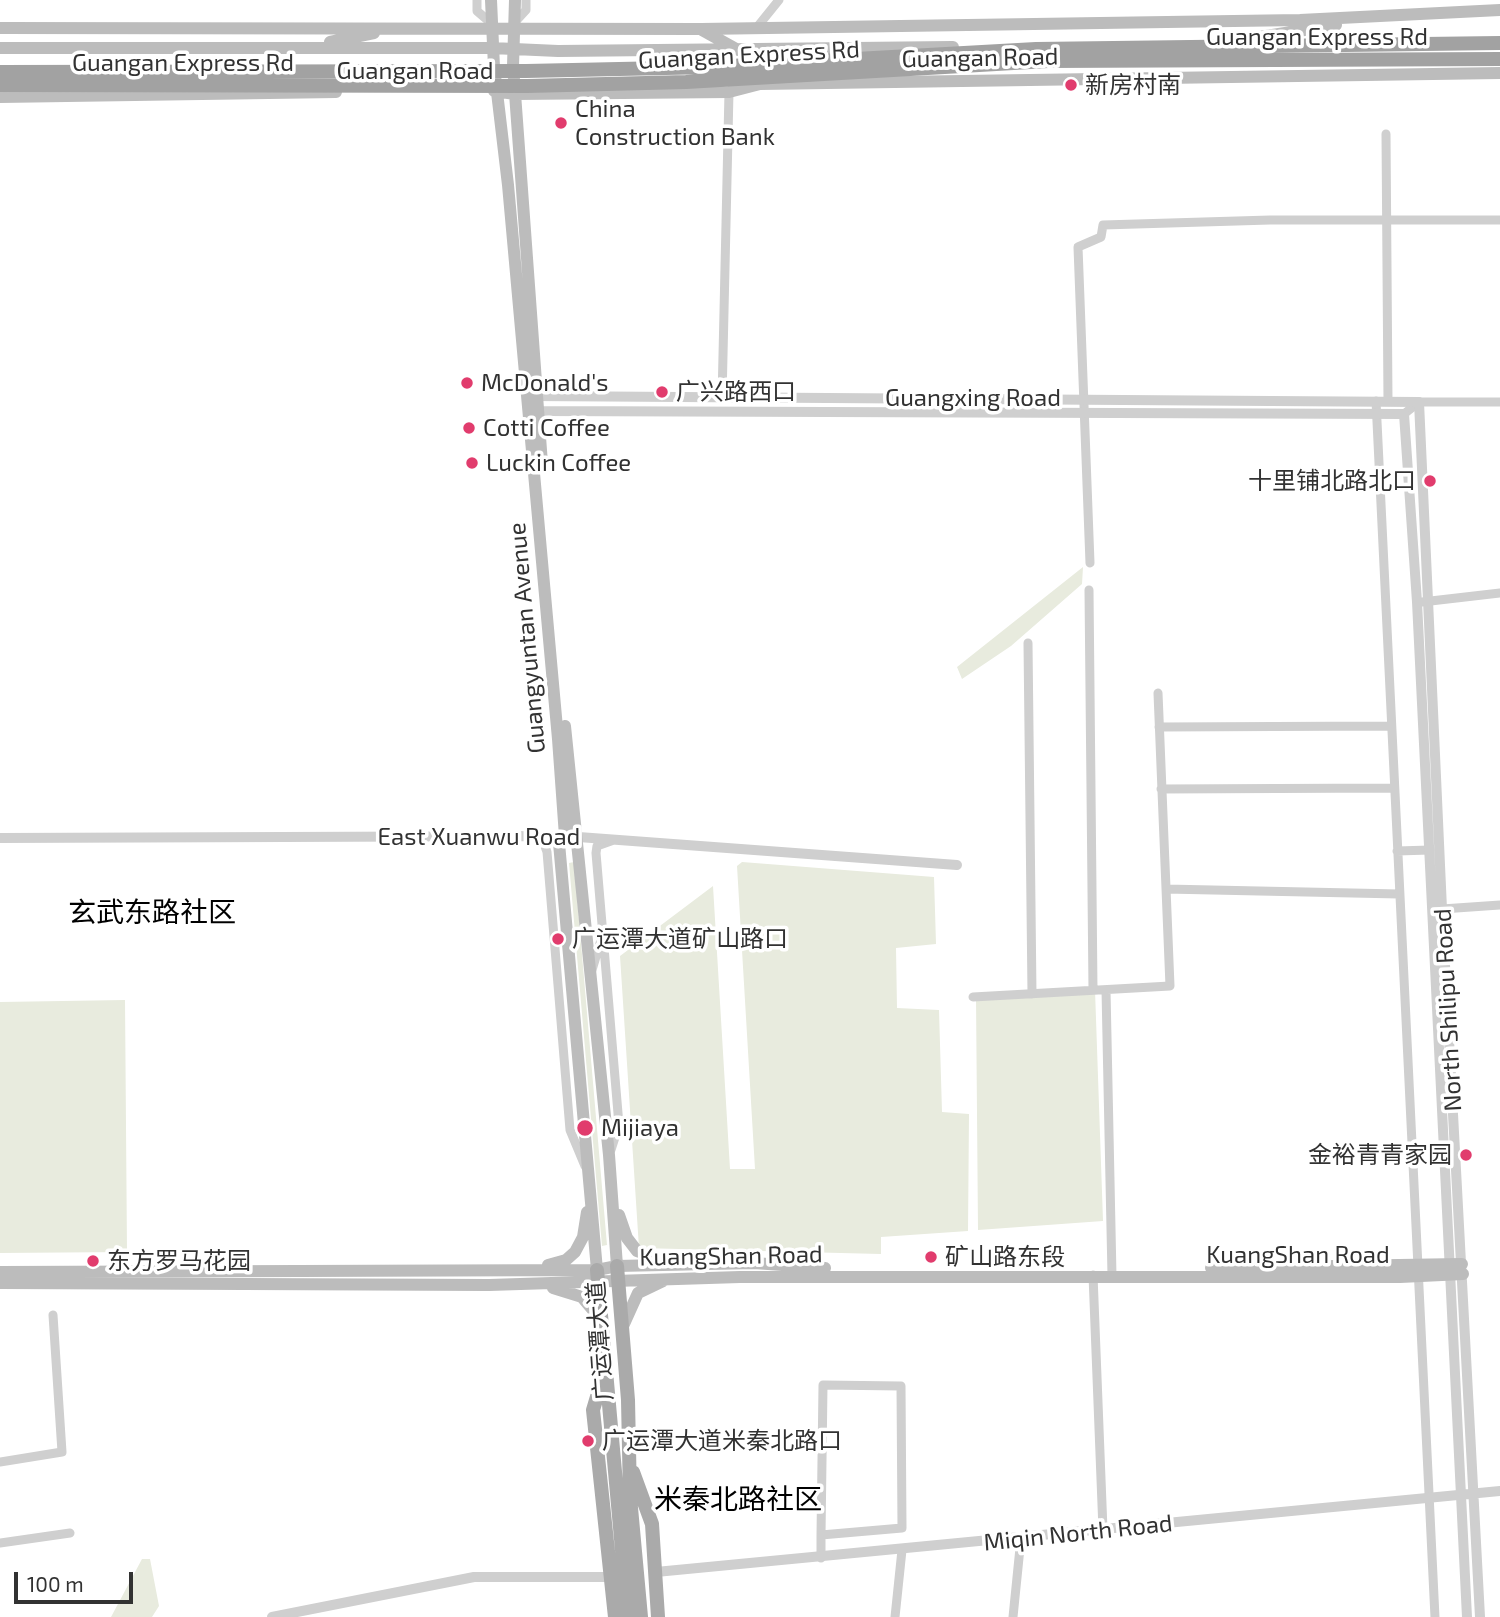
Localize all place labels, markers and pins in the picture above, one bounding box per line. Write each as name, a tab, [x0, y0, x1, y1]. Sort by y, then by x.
place label: 新房村南	[1085, 71, 1181, 99]
marker: 新房村南	[1063, 77, 1079, 93]
place label: China Construction Bank	[575, 95, 775, 151]
marker: China Construction Bank	[553, 115, 569, 131]
place label: McDonald's	[481, 369, 609, 397]
marker: McDonald's	[459, 375, 475, 391]
place label: 广兴路西口	[676, 378, 796, 406]
marker: 广兴路西口	[654, 384, 670, 400]
place label: Cotti Coffee	[483, 414, 610, 442]
marker: Cotti Coffee	[461, 420, 477, 436]
place label: Luckin Coffee	[486, 449, 631, 477]
marker: Luckin Coffee	[464, 455, 480, 471]
place label: 十里铺北路北口	[1248, 467, 1416, 495]
marker: 十里铺北路北口	[1422, 473, 1438, 489]
place label: 广运潭大道矿山路口	[572, 925, 788, 953]
marker: 广运潭大道矿山路口	[550, 931, 566, 947]
place label: Mijiaya	[601, 1114, 679, 1142]
marker: Mijiaya	[575, 1118, 595, 1138]
place label: 金裕青青家园	[1308, 1141, 1452, 1169]
marker: 金裕青青家园	[1458, 1147, 1474, 1163]
place label: 矿山路东段	[945, 1243, 1065, 1271]
place label: 东方罗马花园	[107, 1247, 251, 1275]
marker: 矿山路东段	[923, 1249, 939, 1265]
marker: 东方罗马花园	[85, 1253, 101, 1269]
place label: 广运潭大道米秦北路口	[602, 1427, 842, 1455]
marker: 广运潭大道米秦北路口	[580, 1433, 596, 1449]

